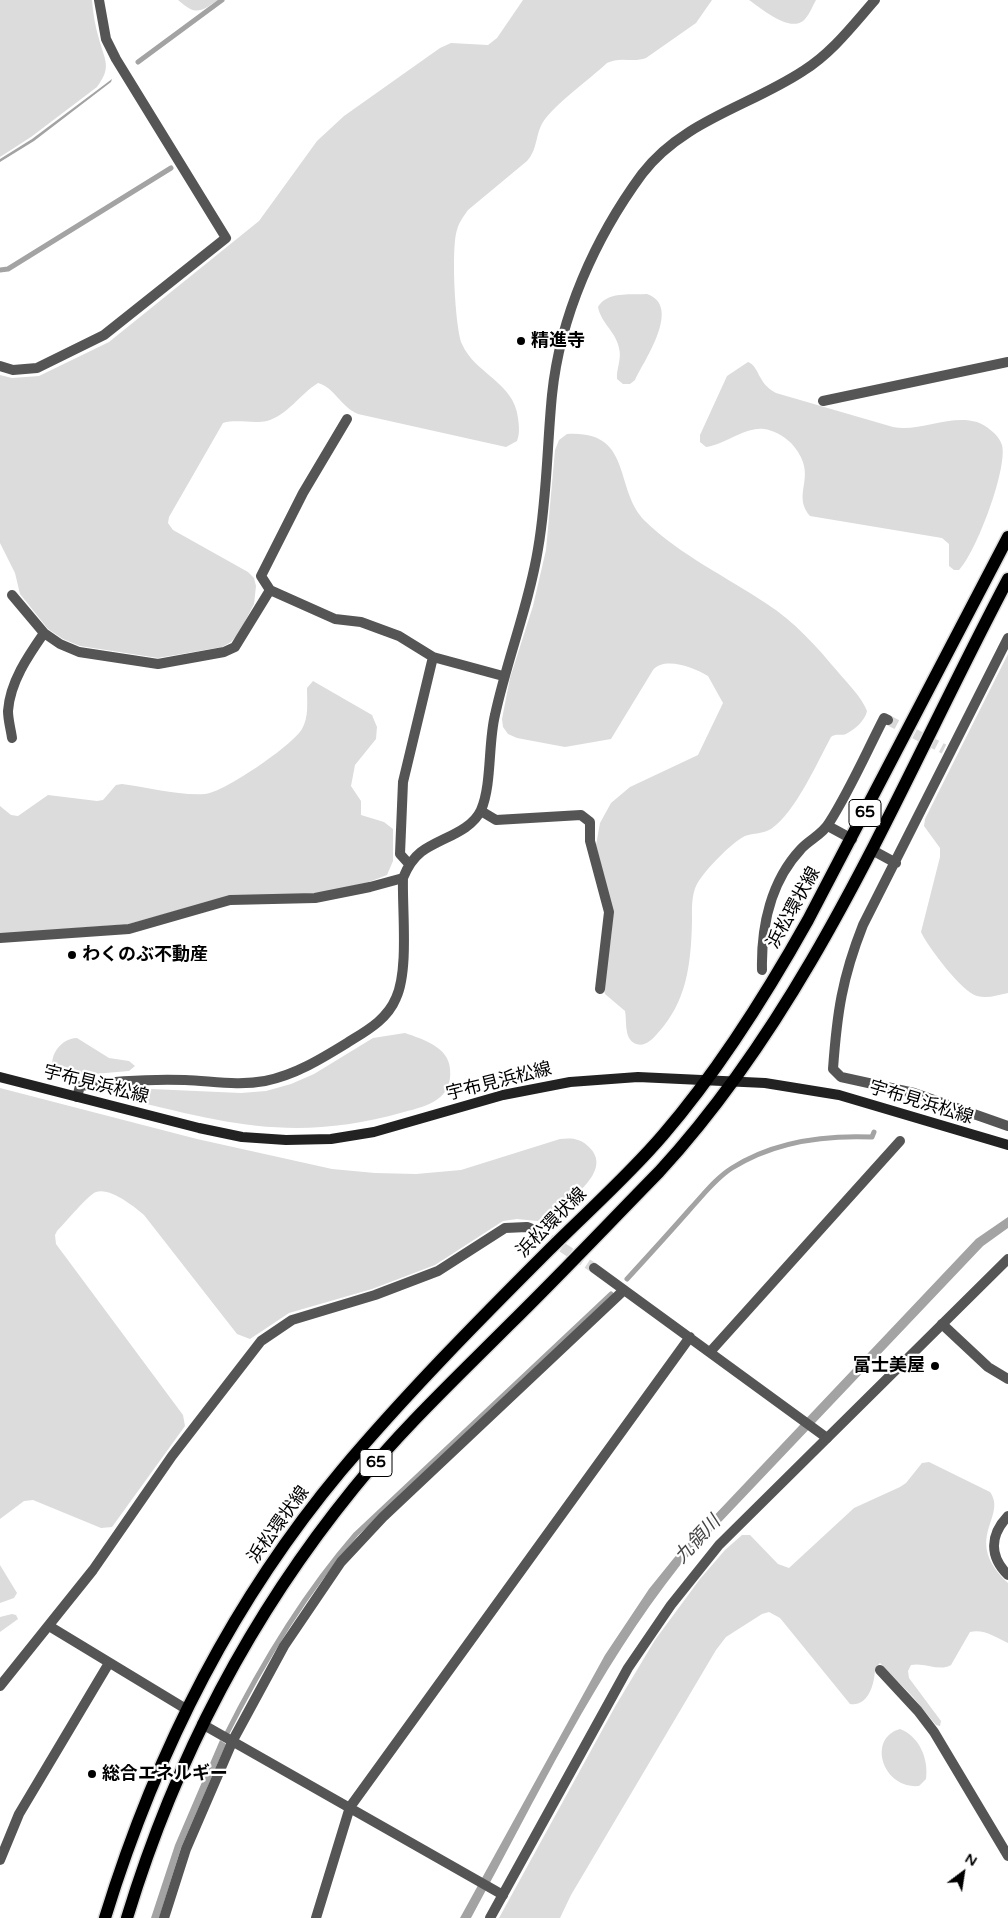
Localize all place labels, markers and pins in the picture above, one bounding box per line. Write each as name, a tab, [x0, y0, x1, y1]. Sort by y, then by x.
place label: 精進寺	[531, 330, 585, 352]
marker: 精進寺	[515, 335, 527, 347]
place label: わくのぶ不動産	[82, 944, 208, 966]
marker: わくのぶ不動産	[66, 949, 78, 961]
place label: 富士美屋	[853, 1355, 925, 1377]
marker: 富士美屋	[929, 1360, 941, 1372]
place label: 総合エネルギー	[102, 1763, 228, 1785]
marker: 総合エネルギー	[86, 1768, 98, 1780]

